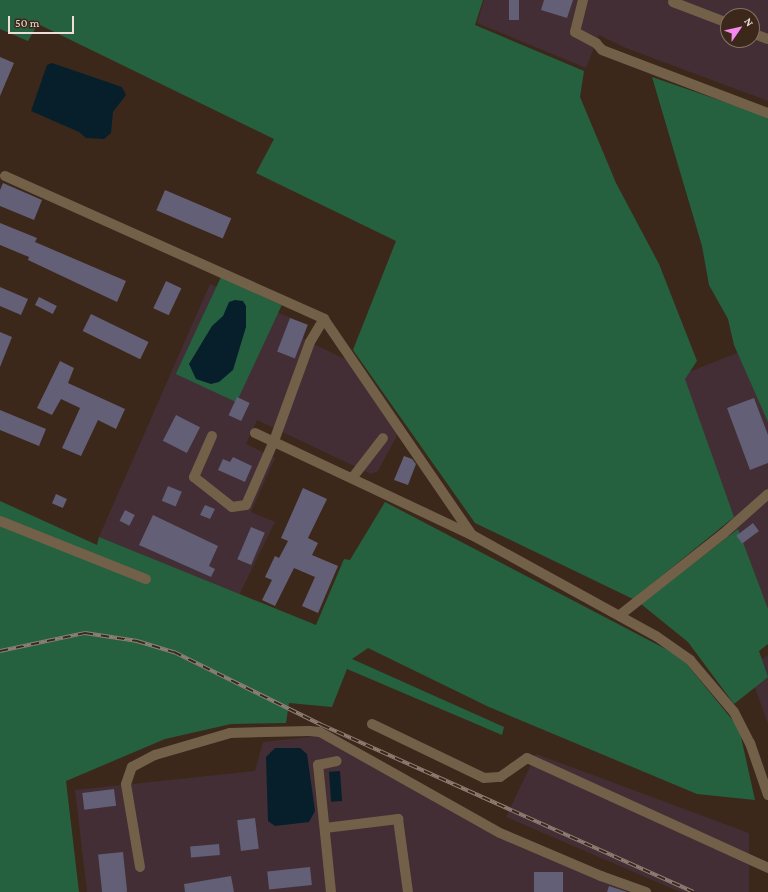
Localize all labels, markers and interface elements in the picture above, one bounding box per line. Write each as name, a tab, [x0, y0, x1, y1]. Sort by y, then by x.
scale bar	[10, 8, 76, 34]
north arrow	[720, 8, 760, 48]
text: N	[742, 15, 756, 28]
text: 50 m	[15, 16, 39, 30]

